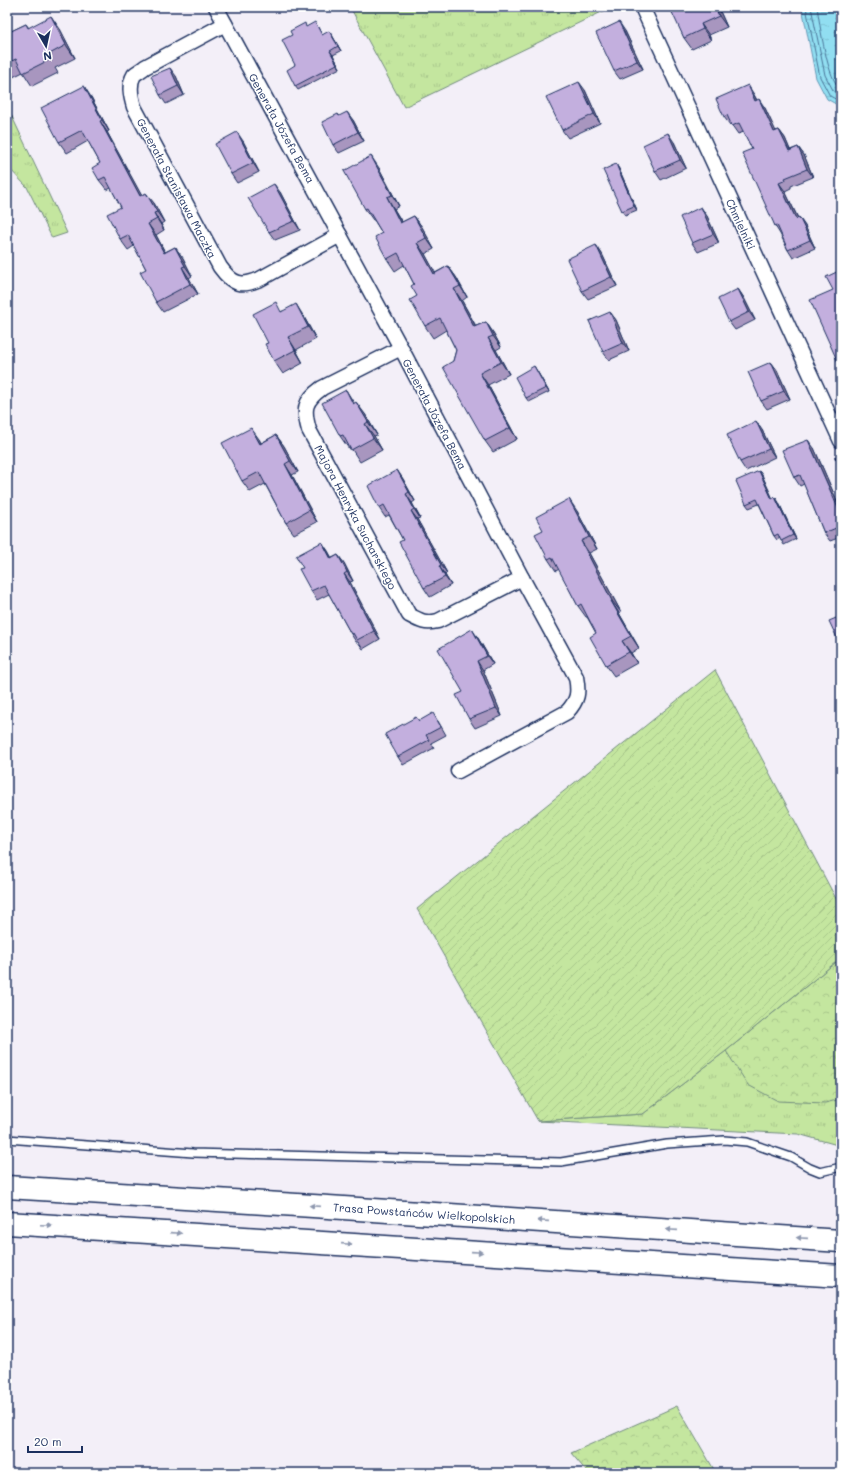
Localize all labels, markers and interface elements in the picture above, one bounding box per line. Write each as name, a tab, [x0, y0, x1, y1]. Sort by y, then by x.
north arrow	[26, 26, 66, 66]
text: N	[42, 48, 53, 64]
street label: Generała Józefa Bema	[246, 70, 319, 186]
street label: Generała Stanisława Maczka	[134, 115, 220, 261]
street label: Chmielniki	[723, 196, 759, 252]
street label: Generała Józefa Bema	[399, 356, 471, 472]
street label: Majora Henryka Sucharskiego	[311, 442, 401, 592]
street label: Trasa Powstańców Wielkopolskich	[332, 1199, 516, 1227]
one-way arrow	[309, 1202, 321, 1209]
one-way arrow	[536, 1218, 549, 1224]
one-way arrow	[40, 1222, 52, 1229]
one-way arrow	[666, 1226, 678, 1233]
one-way arrow	[170, 1229, 182, 1236]
one-way arrow	[796, 1235, 808, 1242]
one-way arrow	[341, 1240, 353, 1247]
one-way arrow	[471, 1249, 483, 1256]
scale bar	[28, 1428, 82, 1454]
text: 20 m	[34, 1433, 62, 1449]

